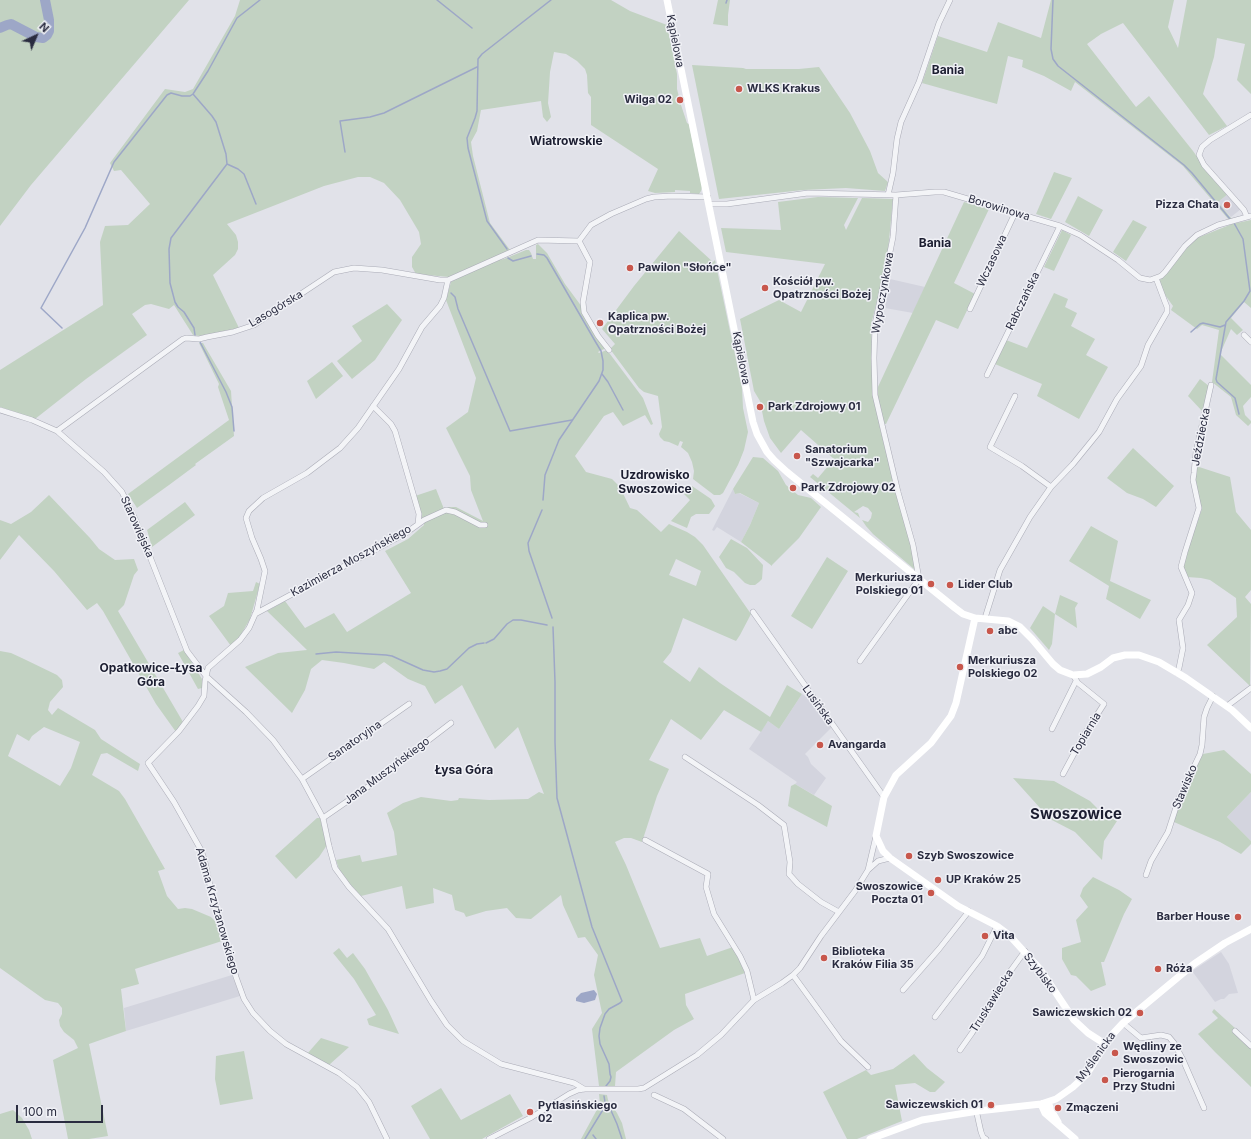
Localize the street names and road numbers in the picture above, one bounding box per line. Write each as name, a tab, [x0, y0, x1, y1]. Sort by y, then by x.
street label: Kąpielowa	[663, 13, 687, 69]
street label: Borowinowa	[967, 192, 1031, 224]
street label: Wczasowa	[974, 233, 1010, 289]
street label: Wypoczynkowa	[869, 251, 897, 335]
street label: Rabczańska	[1003, 270, 1043, 332]
street label: Lasogórska	[247, 288, 305, 330]
street label: Kąpielowa	[729, 330, 753, 386]
street label: Jeździecka	[1189, 407, 1213, 467]
street label: Starowiejska	[118, 494, 156, 560]
street label: Kazimierza Moszyńskiego	[288, 522, 414, 600]
street label: Lusińska	[799, 683, 837, 727]
street label: Topiarnia	[1068, 710, 1104, 758]
street label: Sanatoryjna	[326, 718, 384, 764]
street label: Jana Muszyńskiego	[342, 735, 432, 807]
street label: Stawisko	[1170, 763, 1200, 811]
street label: Adama Krzyżanowskiego	[193, 846, 241, 976]
street label: Szybisko	[1021, 950, 1059, 996]
street label: Truskawiecka	[967, 967, 1017, 1035]
street label: Myślenicka	[1073, 1029, 1119, 1085]

